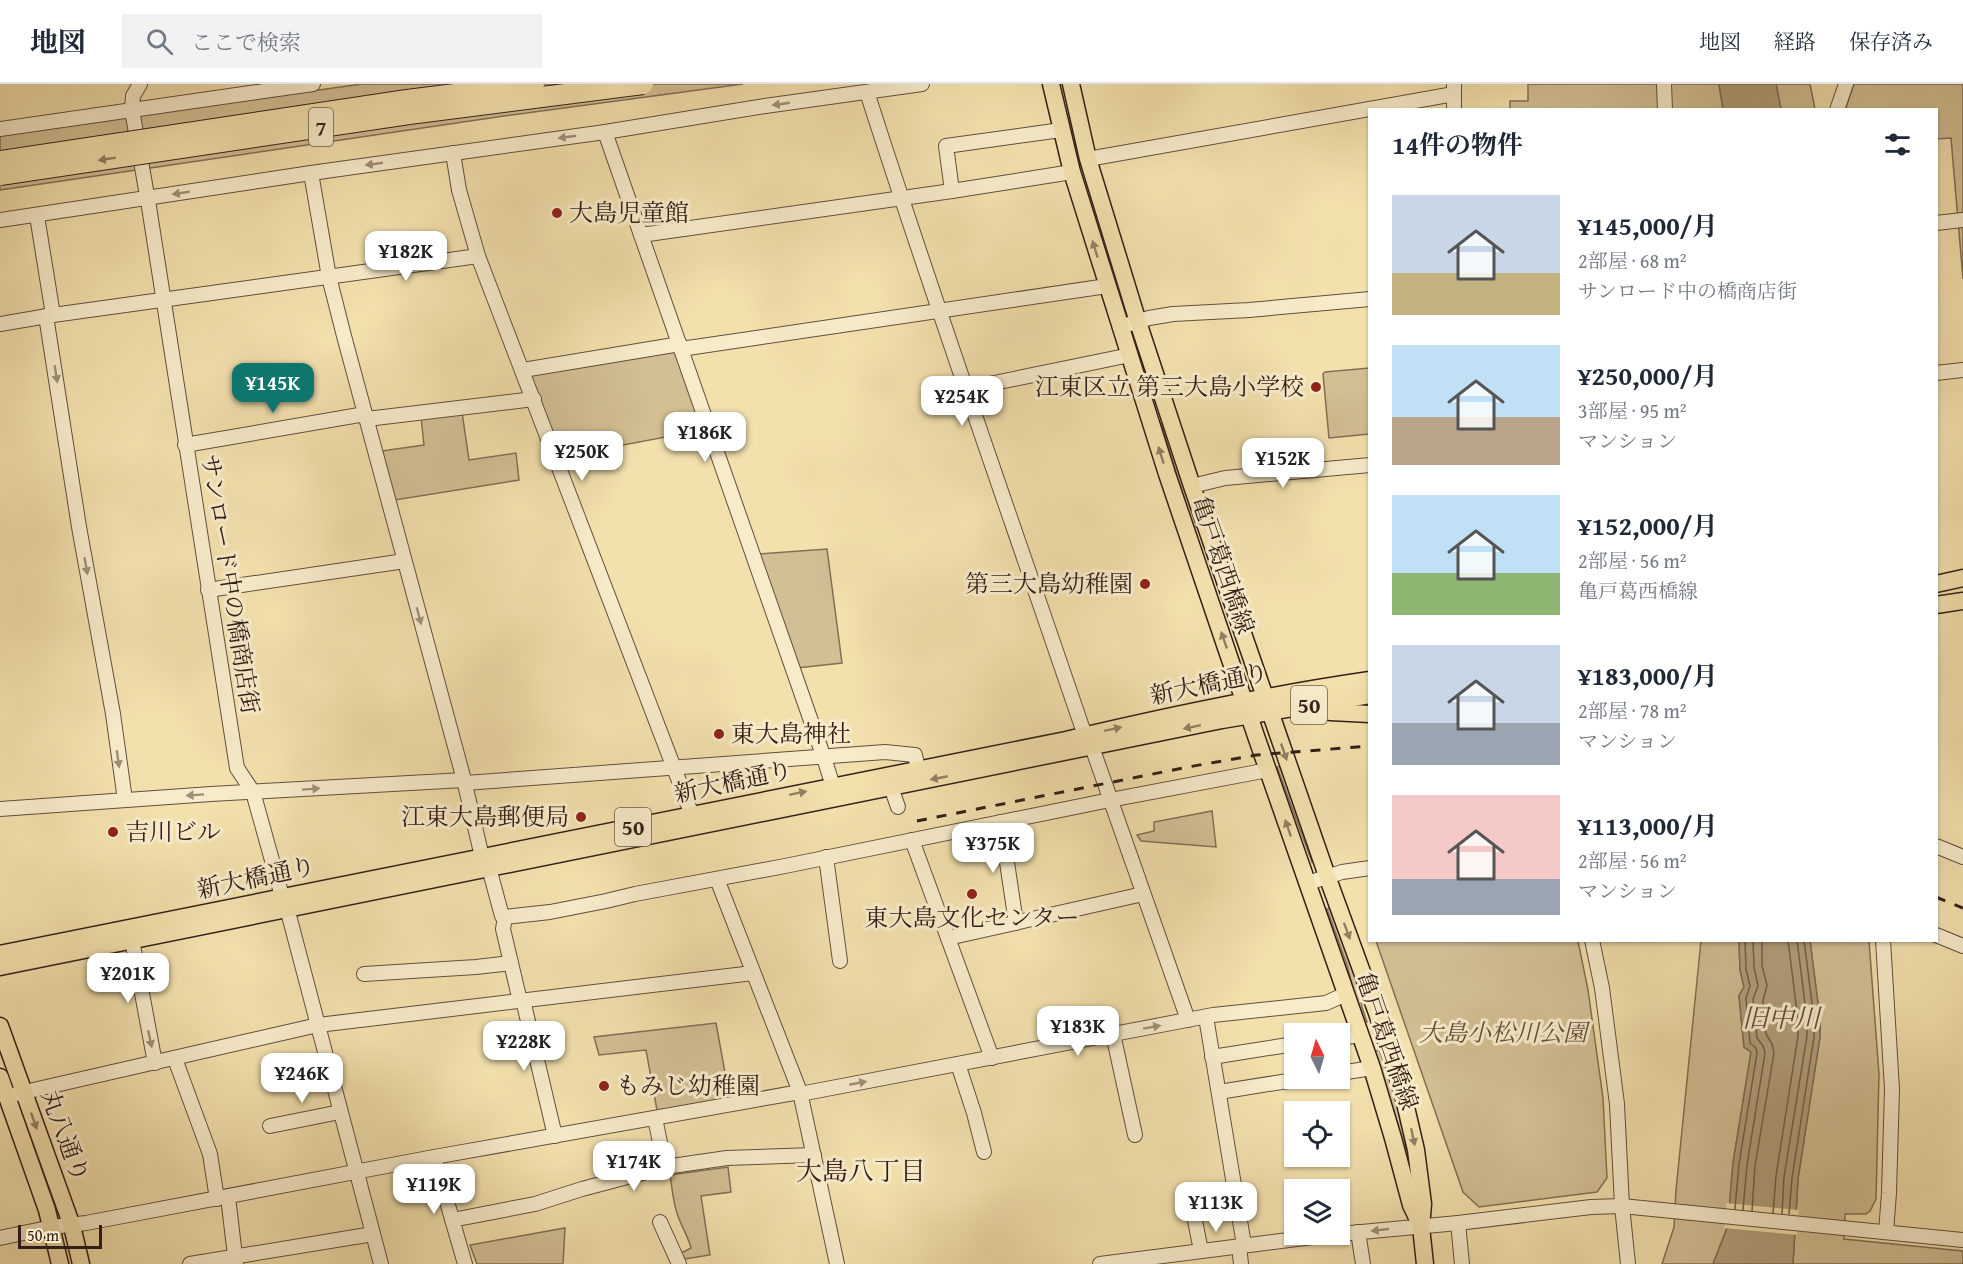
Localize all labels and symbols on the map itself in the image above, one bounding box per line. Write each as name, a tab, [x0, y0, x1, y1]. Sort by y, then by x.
one-way arrow	[771, 99, 790, 108]
road number: 7	[309, 108, 333, 146]
one-way arrow	[558, 133, 577, 142]
one-way arrow	[97, 155, 116, 164]
one-way arrow	[365, 160, 384, 169]
one-way arrow	[172, 189, 191, 198]
place label: 大島児童館	[569, 195, 689, 230]
marker: 大島児童館	[550, 206, 564, 220]
pin: ¥182K	[364, 231, 448, 282]
one-way arrow	[1090, 240, 1100, 258]
pin: ¥145K	[231, 363, 315, 414]
one-way arrow	[52, 364, 61, 383]
place label: 江東区立 第三大島小学校	[1035, 369, 1304, 404]
pin: ¥254K	[920, 376, 1004, 427]
marker: 江東区立 第三大島小学校	[1309, 380, 1323, 394]
pin: ¥186K	[663, 412, 747, 463]
pin: ¥250K	[540, 431, 624, 482]
pin: ¥152K	[1241, 438, 1325, 489]
one-way arrow	[1156, 446, 1165, 464]
street label: サンロード中の橋商店街	[193, 451, 268, 716]
street label: 亀戸葛西橋線	[1183, 491, 1263, 639]
one-way arrow	[82, 557, 91, 576]
place label: 第三大島幼稚園	[965, 566, 1133, 601]
marker: 第三大島幼稚園	[1138, 577, 1152, 591]
one-way arrow	[415, 607, 425, 625]
one-way arrow	[1218, 631, 1228, 649]
street label: 新大橋通り	[1147, 654, 1271, 713]
road number: 50	[1291, 686, 1327, 724]
place label: 東大島神社	[731, 716, 851, 751]
one-way arrow	[1182, 722, 1201, 732]
one-way arrow	[1104, 724, 1123, 733]
marker: 東大島神社	[712, 727, 726, 741]
one-way arrow	[1279, 743, 1289, 761]
one-way arrow	[114, 749, 123, 768]
street label: 新大橋通り	[671, 752, 795, 811]
one-way arrow	[929, 774, 948, 783]
one-way arrow	[302, 785, 321, 794]
one-way arrow	[789, 788, 808, 797]
one-way arrow	[185, 790, 204, 800]
place label: 江東大島郵便局	[401, 799, 569, 834]
road number: 50	[615, 808, 651, 846]
marker: 江東大島郵便局	[574, 810, 588, 824]
place label: 吉川ビル	[125, 814, 221, 849]
one-way arrow	[1283, 819, 1293, 837]
pin: ¥375K	[951, 823, 1035, 874]
marker: 吉川ビル	[106, 825, 120, 839]
street label: 新大橋通り	[194, 848, 318, 907]
marker: 東大島文化センター	[965, 887, 979, 901]
place label: 東大島文化センター	[864, 900, 1080, 935]
one-way arrow	[1342, 923, 1352, 941]
pin: ¥201K	[86, 953, 170, 1004]
street label: 亀戸葛西橋線	[1347, 967, 1427, 1115]
water label: 旧中川	[1742, 998, 1823, 1037]
pin: ¥183K	[1036, 1006, 1120, 1057]
park label: 大島小松川公園	[1419, 1015, 1591, 1050]
pin: ¥228K	[482, 1021, 566, 1072]
one-way arrow	[1143, 1022, 1162, 1031]
north arrow	[1284, 1023, 1350, 1089]
one-way arrow	[146, 1030, 156, 1048]
pin: ¥246K	[260, 1053, 344, 1104]
place label: もみじ幼稚園	[616, 1068, 760, 1103]
one-way arrow	[848, 1078, 867, 1087]
marker: もみじ幼稚園	[597, 1079, 611, 1093]
street label: 丸八通り	[33, 1085, 98, 1187]
one-way arrow	[30, 1112, 39, 1130]
one-way arrow	[1409, 1128, 1419, 1146]
pin: ¥174K	[592, 1141, 676, 1192]
district label: 大島八丁目	[796, 1151, 926, 1190]
pin: ¥119K	[392, 1164, 476, 1215]
pin: ¥113K	[1174, 1182, 1258, 1233]
scale bar	[18, 1222, 102, 1250]
one-way arrow	[1371, 1225, 1390, 1235]

